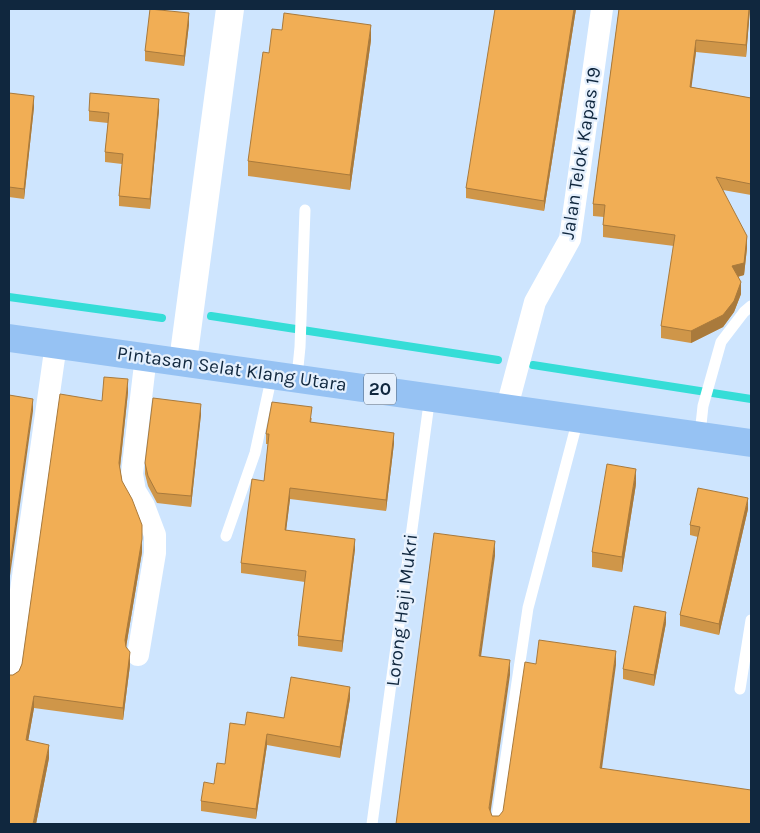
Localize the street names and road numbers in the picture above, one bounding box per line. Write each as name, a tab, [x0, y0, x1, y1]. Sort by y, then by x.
street label: Jalan Telok Kapas 19	[557, 65, 605, 241]
street label: Pintasan Selat Klang Utara	[116, 342, 348, 396]
road number: 20	[364, 374, 396, 404]
street label: Lorong Haji Mukri	[382, 533, 422, 688]

